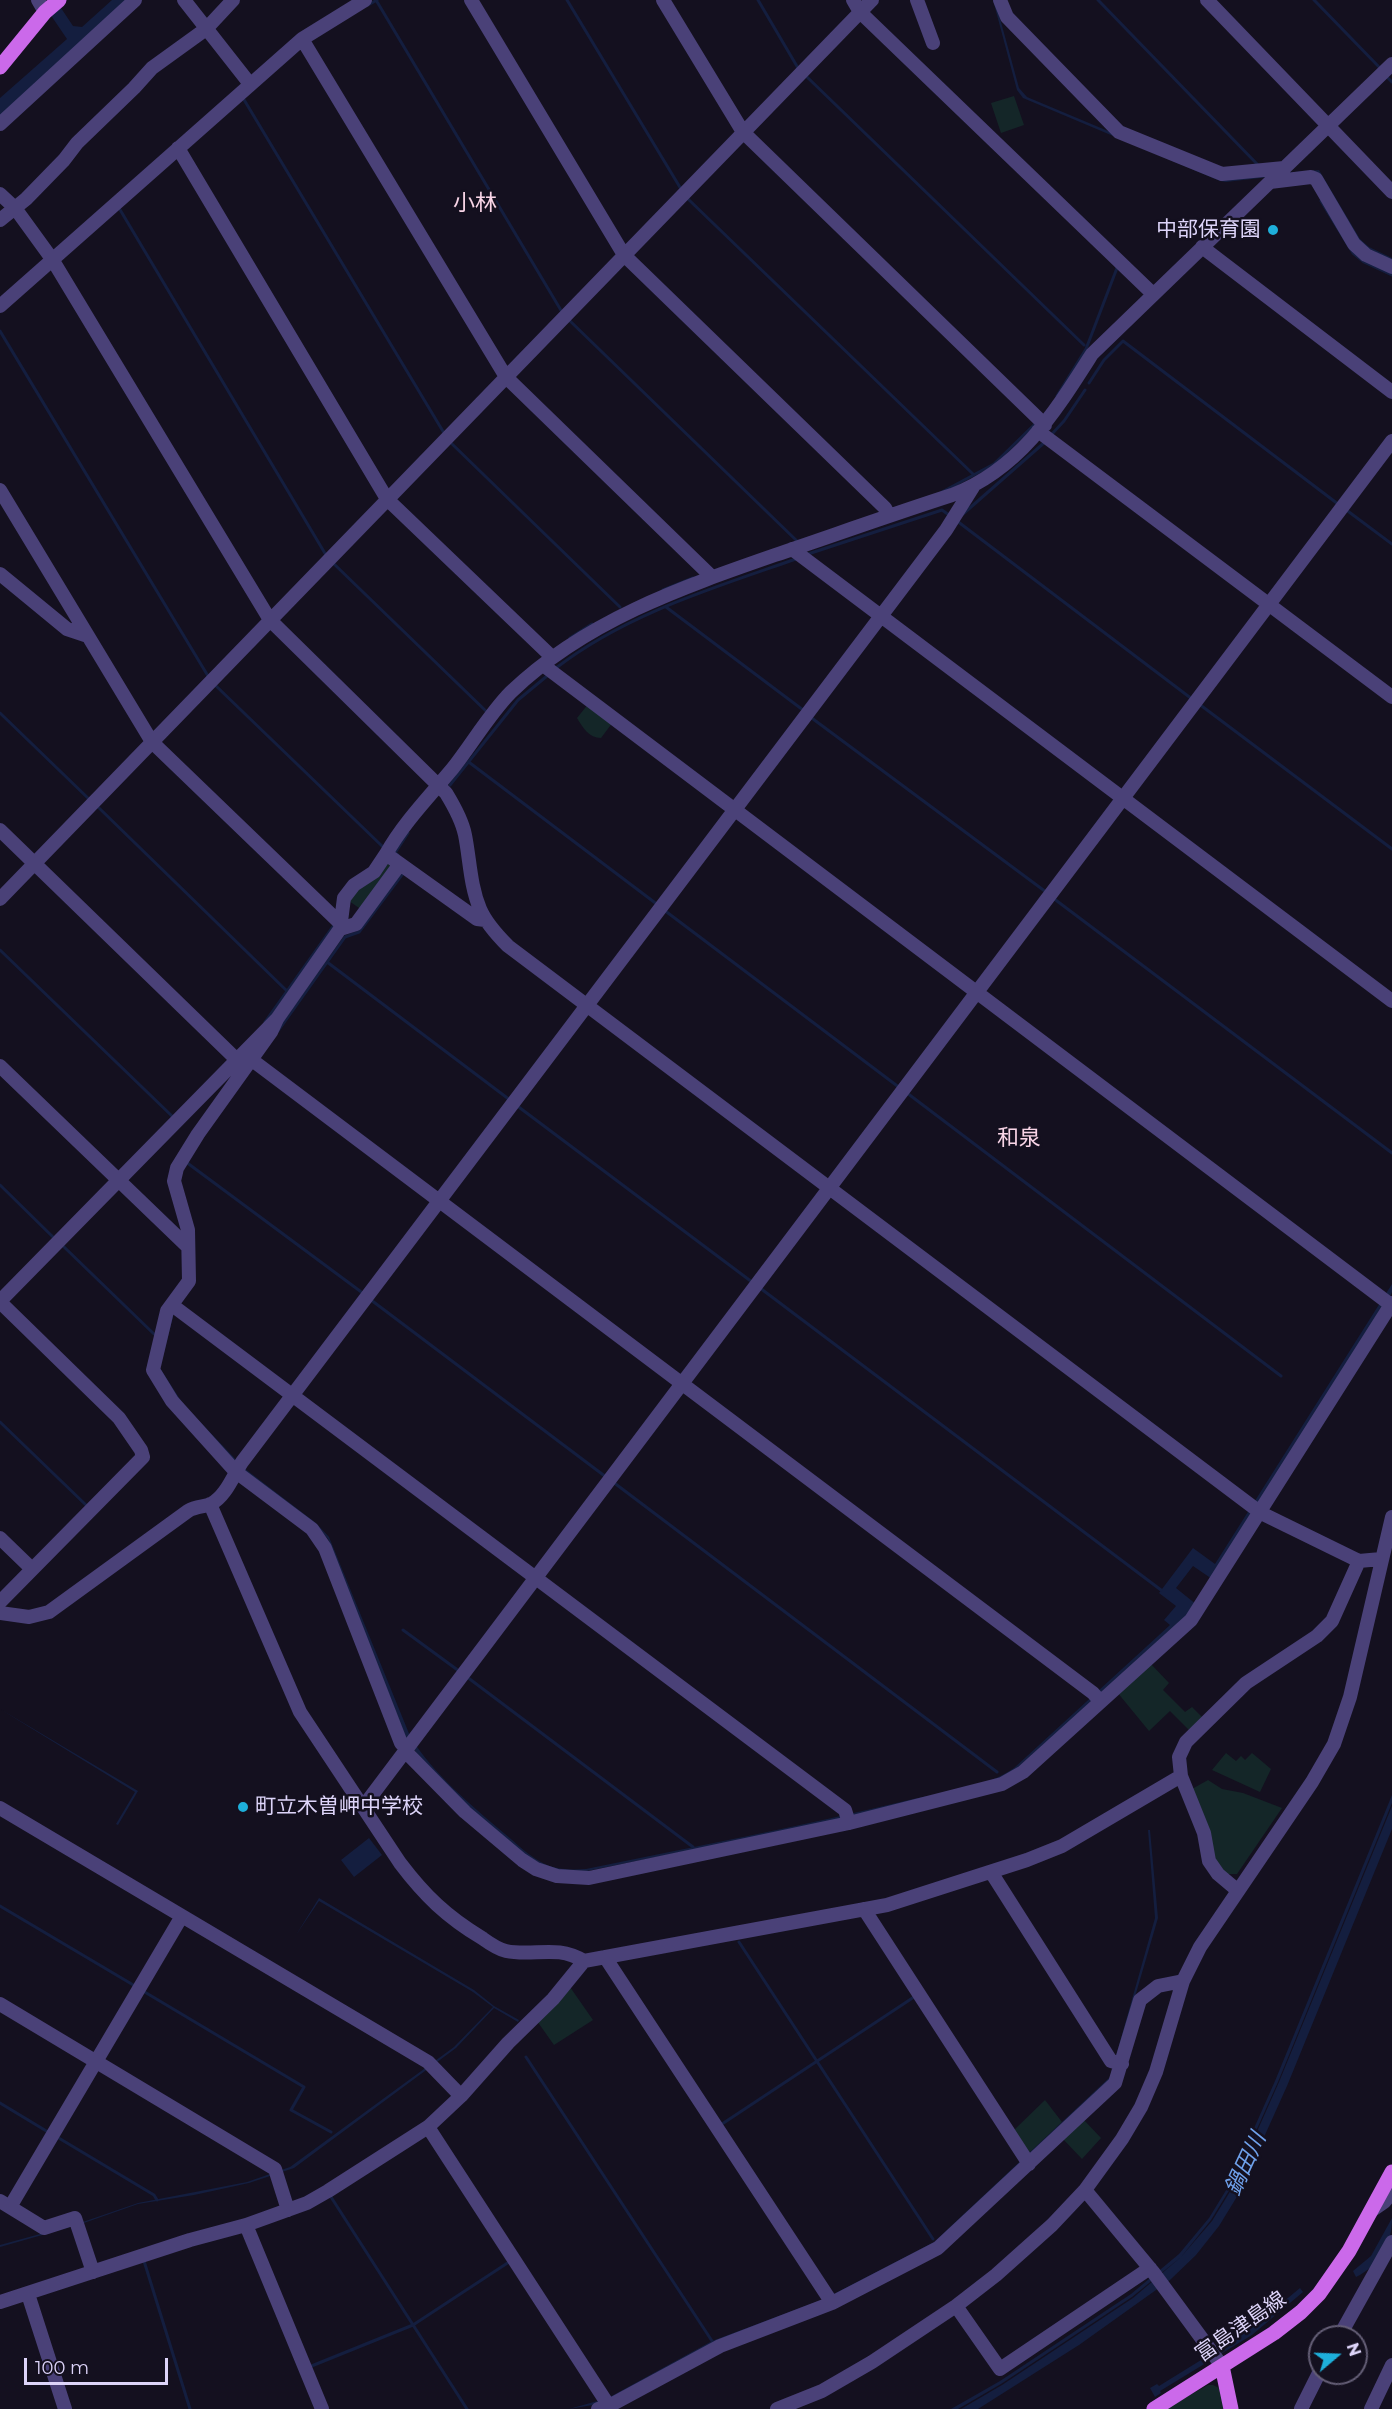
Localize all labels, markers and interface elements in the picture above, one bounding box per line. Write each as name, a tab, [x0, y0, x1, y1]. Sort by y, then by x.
district label: 小林	[453, 191, 497, 217]
place label: 中部保育園	[1156, 217, 1261, 243]
marker: 中部保育園	[1266, 223, 1280, 237]
district label: 和泉	[997, 1126, 1041, 1152]
place label: 町立木曽岬中学校	[255, 1794, 423, 1820]
marker: 町立木曽岬中学校	[236, 1800, 250, 1814]
water label: 鍋田川	[1220, 2129, 1272, 2199]
street label: 富島津島線	[1191, 2287, 1291, 2367]
north arrow	[1308, 2325, 1368, 2385]
text: N	[1343, 2340, 1365, 2359]
scale bar	[27, 2346, 171, 2384]
text: 100 m	[35, 2357, 89, 2379]

